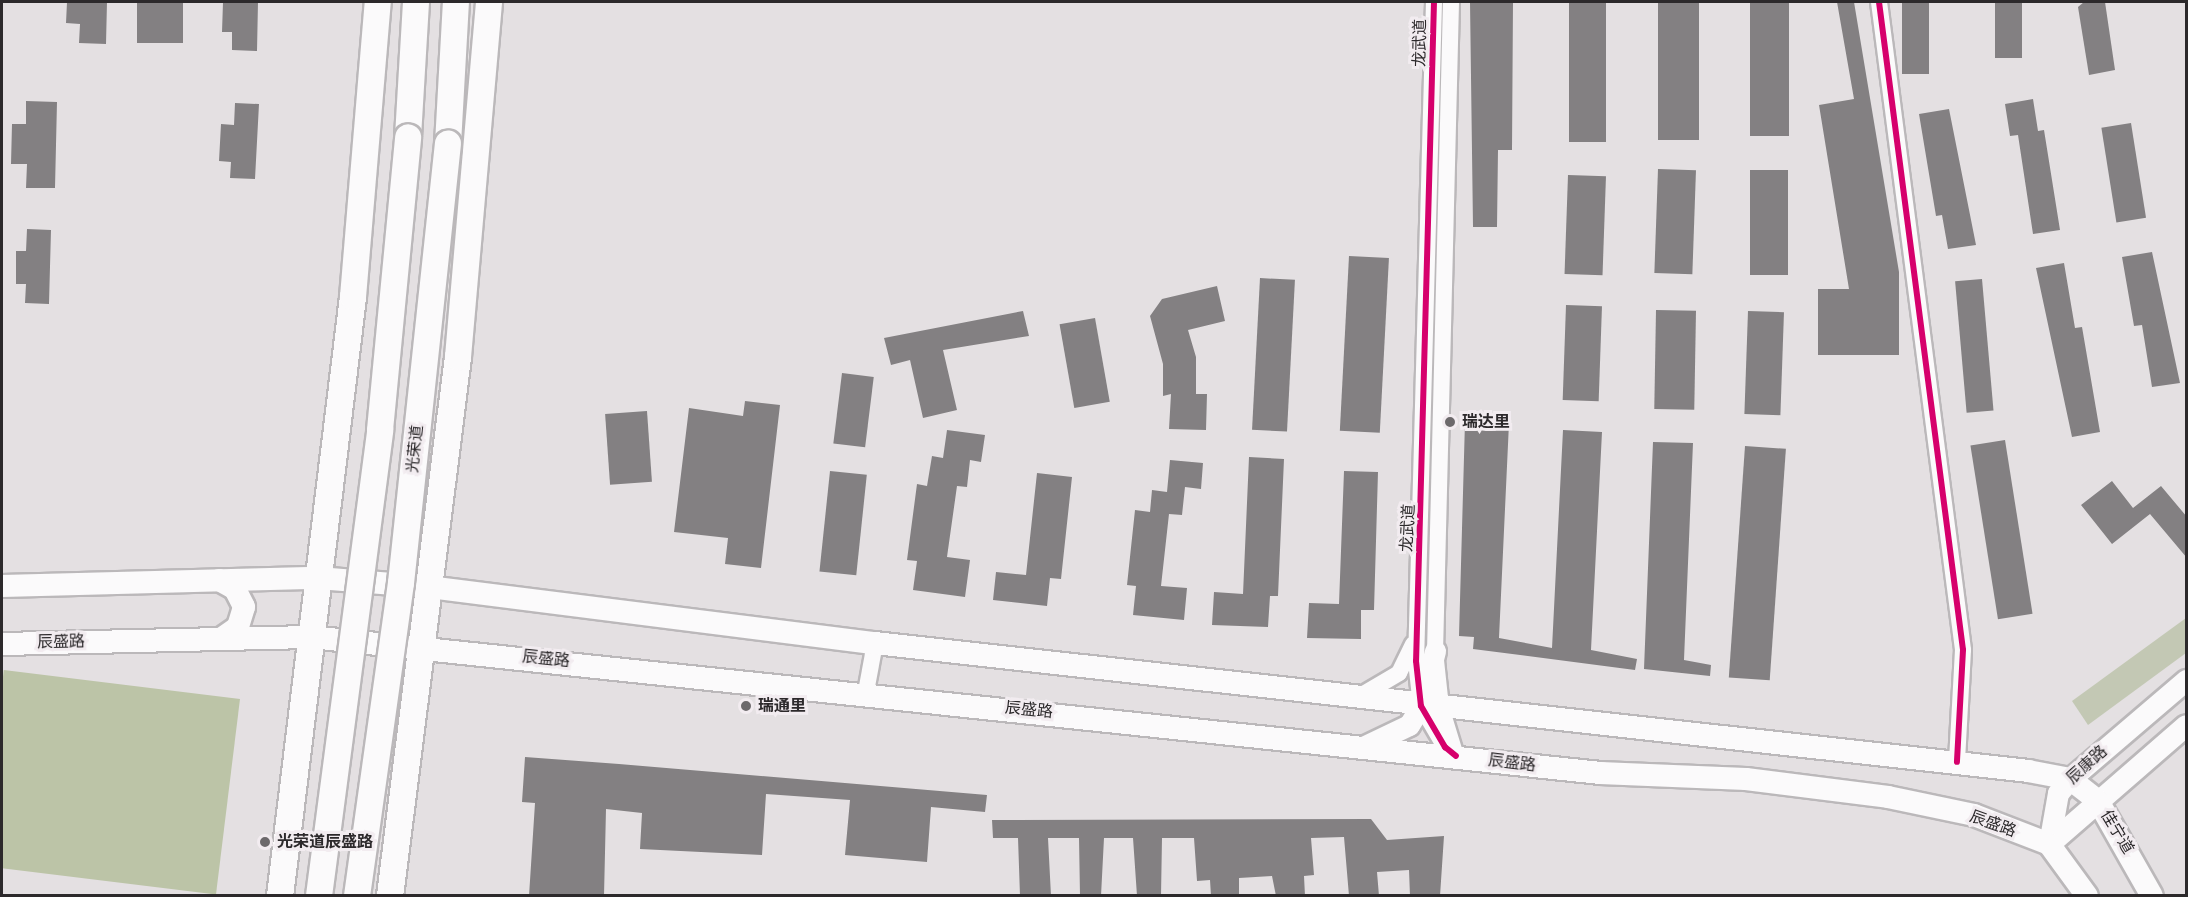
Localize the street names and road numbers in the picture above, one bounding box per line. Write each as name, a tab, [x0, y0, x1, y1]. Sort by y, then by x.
street label: 龙武道	[1410, 19, 1430, 67]
street label: 光荣道	[403, 424, 427, 474]
street label: 龙武道	[1397, 504, 1419, 552]
street label: 辰盛路	[37, 632, 85, 652]
street label: 辰盛路	[521, 647, 571, 671]
street label: 辰盛路	[1004, 698, 1054, 722]
street label: 辰康路	[2063, 742, 2111, 788]
street label: 辰盛路	[1487, 751, 1537, 775]
street label: 佳宁道	[2096, 806, 2138, 858]
street label: 辰盛路	[1967, 807, 2019, 841]

